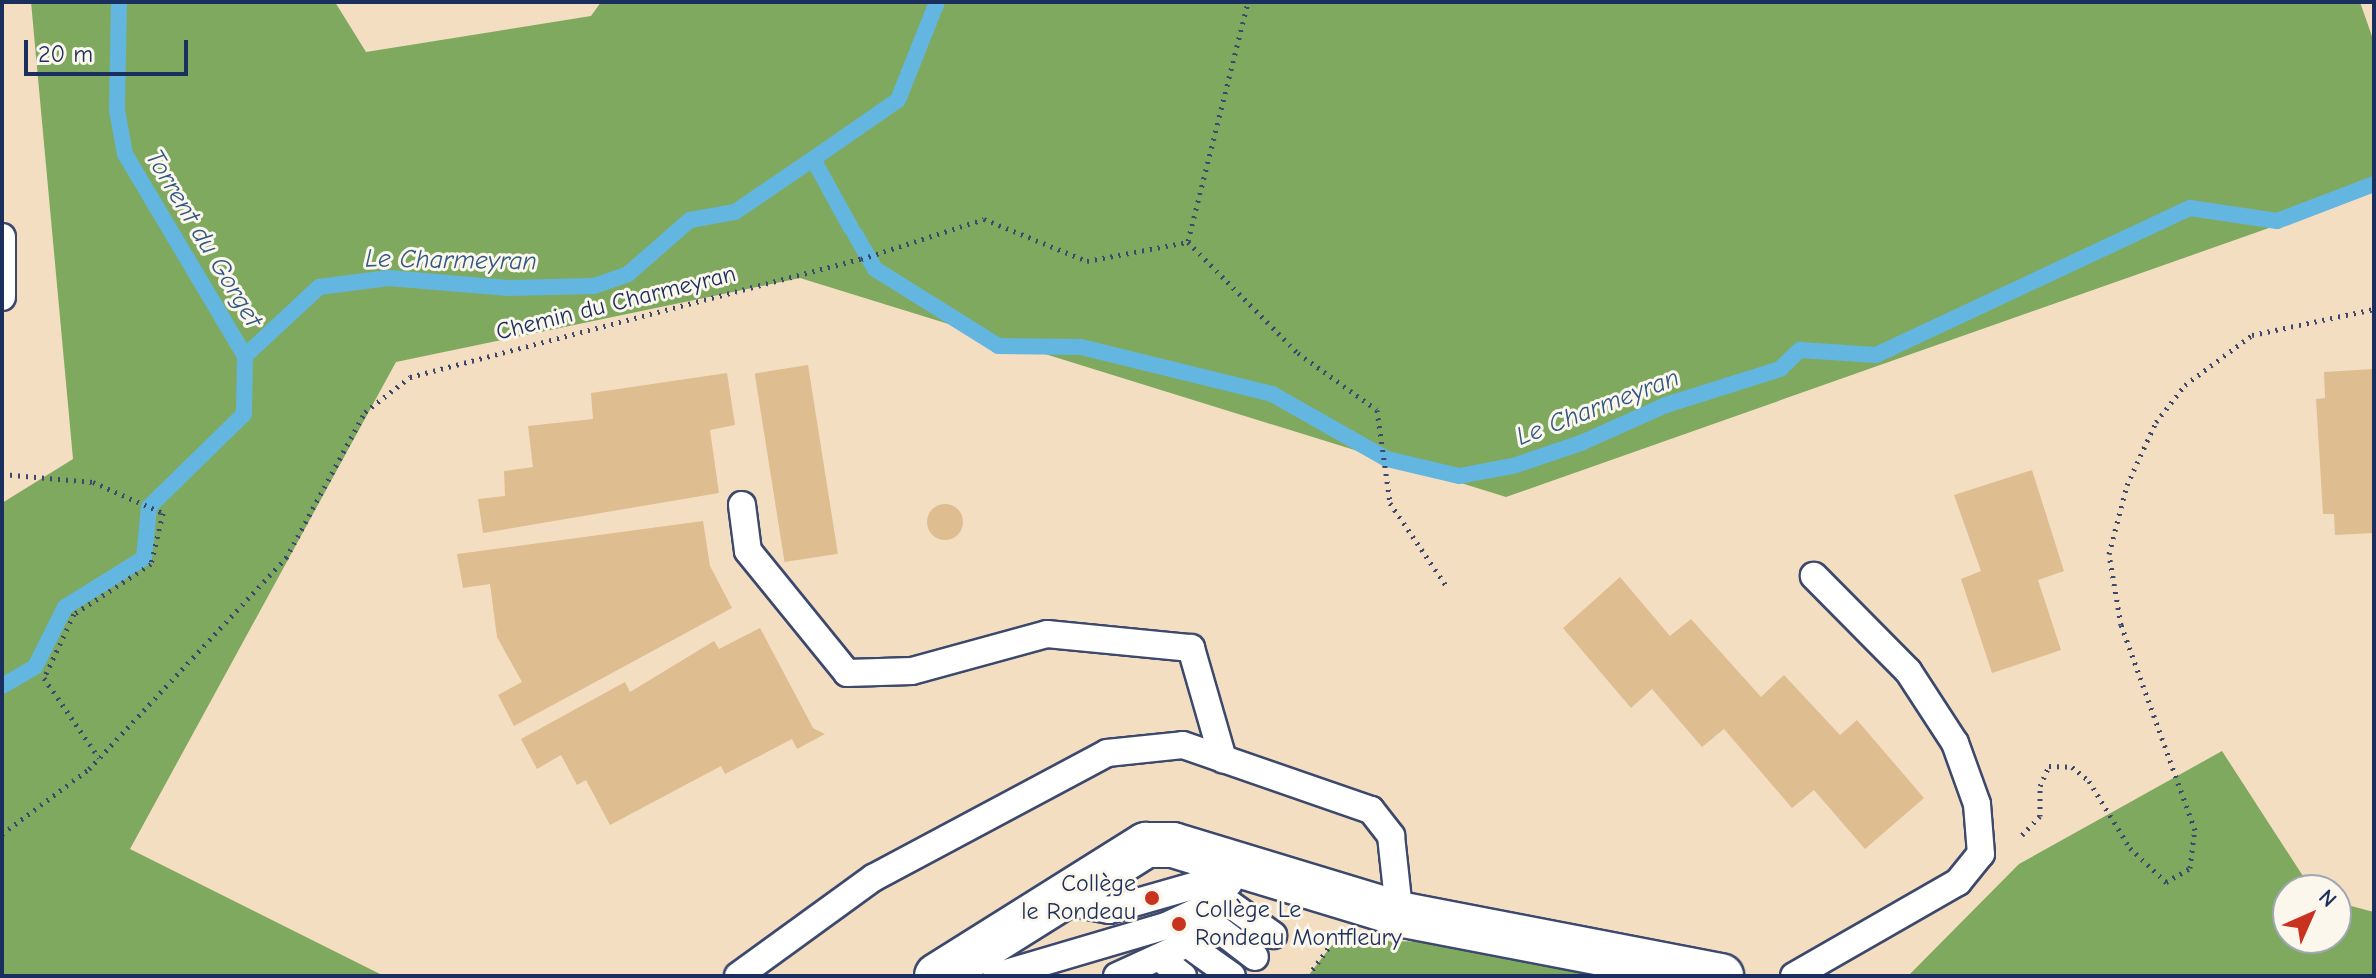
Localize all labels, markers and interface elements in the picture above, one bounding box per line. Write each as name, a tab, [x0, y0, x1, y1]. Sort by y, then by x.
scale bar	[28, 24, 192, 74]
text: 20 m	[38, 40, 93, 68]
water label: Torrent du Gorget	[138, 144, 268, 334]
water label: Le Charmeyran	[365, 244, 537, 278]
street label: Chemin du Charmeyran	[493, 259, 739, 347]
water label: Le Charmeyran	[1512, 363, 1684, 453]
place label: Collège le Rondeau	[1021, 870, 1136, 926]
north arrow	[2272, 874, 2352, 954]
text: N	[2313, 884, 2342, 913]
marker: Collège le Rondeau	[1143, 889, 1161, 907]
place label: Collège Le Rondeau Montfleury	[1195, 896, 1402, 952]
marker: Collège Le Rondeau Montfleury	[1170, 915, 1188, 933]

